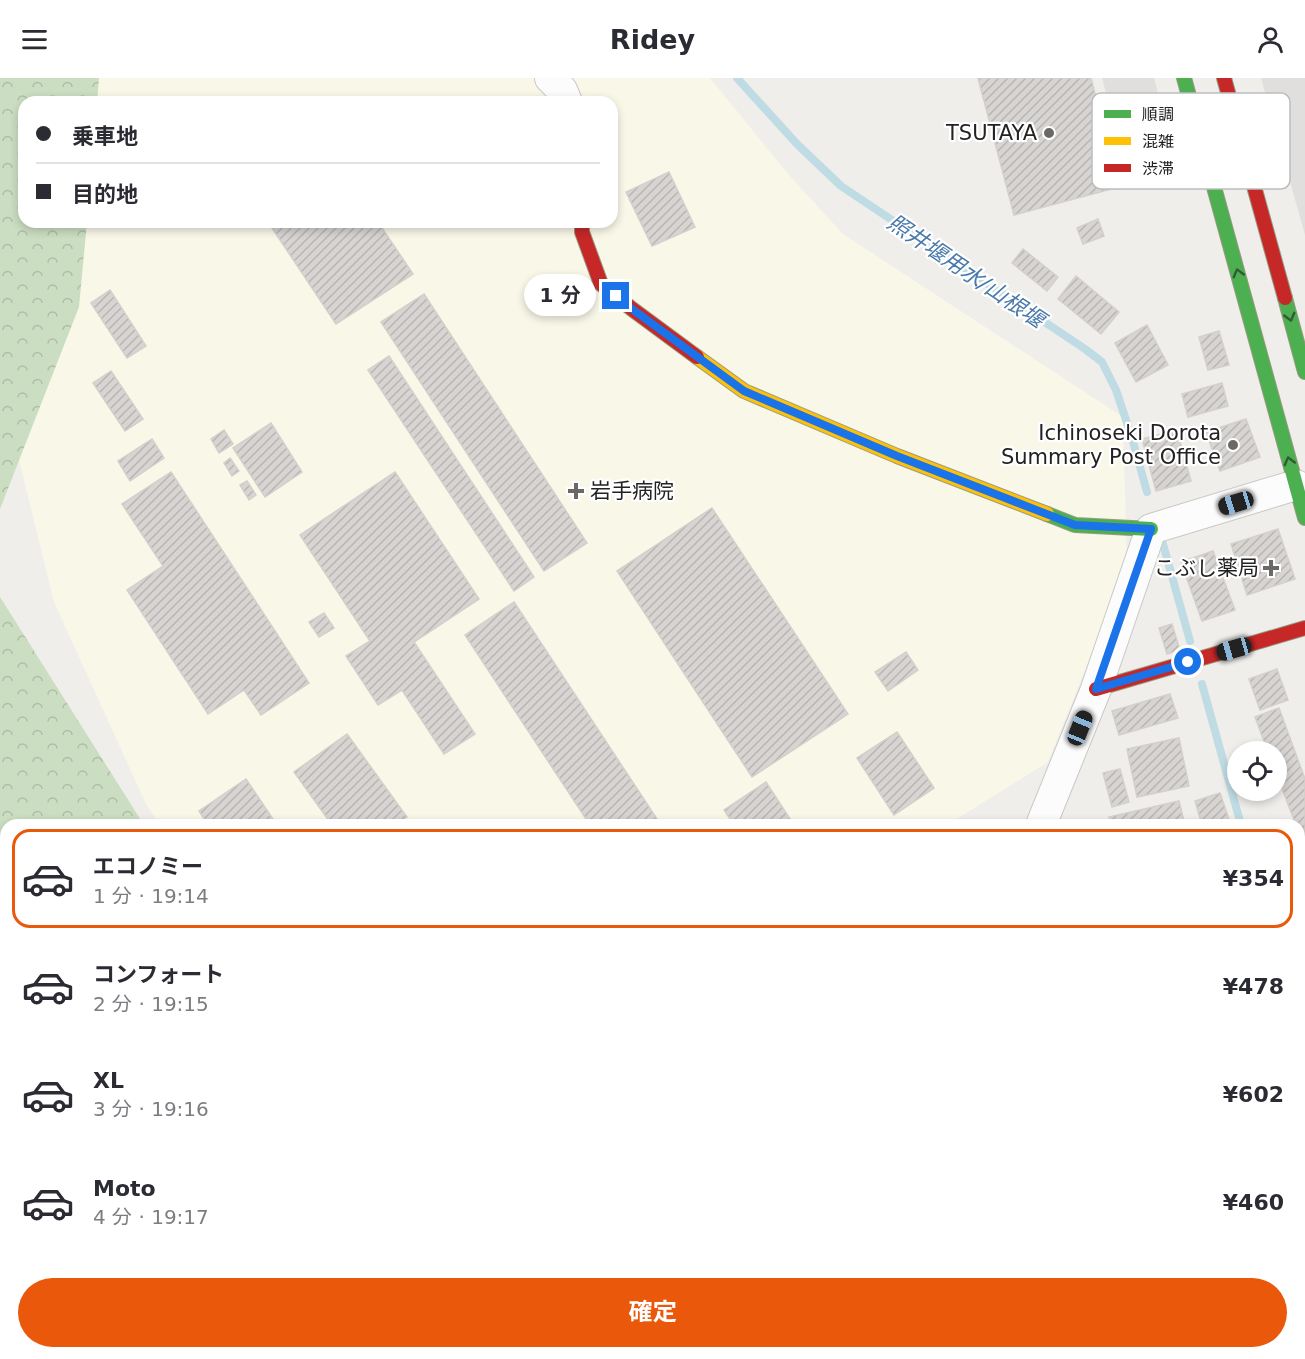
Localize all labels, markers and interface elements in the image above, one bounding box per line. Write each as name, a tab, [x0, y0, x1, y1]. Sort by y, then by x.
icon: menu	[18, 23, 51, 56]
icon: person	[1254, 23, 1287, 56]
text: Ridey	[610, 24, 695, 55]
legend	[1092, 93, 1290, 189]
text: 順調	[1142, 105, 1174, 124]
place label: TSUTAYA	[945, 121, 1038, 145]
text: 乗車地	[72, 124, 138, 149]
marker: TSUTAYA	[1042, 126, 1056, 140]
text: 混雑	[1142, 132, 1174, 151]
text: 渋滞	[1142, 159, 1174, 178]
text: 目的地	[72, 182, 138, 207]
water label: 照井堰用水/山根堰	[883, 209, 1052, 335]
one-way arrow	[1232, 268, 1245, 278]
callout: 1 分	[523, 275, 595, 317]
route end	[602, 282, 629, 309]
text: 1 分	[540, 283, 580, 307]
one-way arrow	[1283, 311, 1295, 322]
place label: Ichinoseki Dorota Summary Post Office	[1001, 421, 1221, 469]
marker: Ichinoseki Dorota Summary Post Office	[1226, 438, 1240, 452]
one-way arrow	[1284, 457, 1296, 467]
place label: 岩手病院	[590, 479, 674, 503]
marker: 岩手病院	[567, 482, 585, 500]
car	[1216, 489, 1256, 517]
place label: こぶし薬局	[1154, 556, 1259, 580]
marker: こぶし薬局	[1264, 561, 1278, 575]
car	[1214, 635, 1254, 663]
route start	[1174, 648, 1201, 675]
car	[1065, 708, 1095, 748]
map controls	[1227, 741, 1287, 801]
button: locate	[1227, 741, 1287, 801]
icon: car	[21, 852, 75, 906]
text: エコノミー	[93, 854, 203, 879]
text: ¥354	[1223, 866, 1284, 891]
text: 1 分 · 19:14	[93, 884, 209, 908]
icon: car	[21, 960, 75, 1014]
text: コンフォート	[93, 962, 224, 987]
text: ¥478	[1223, 974, 1284, 999]
text: 2 分 · 19:15	[93, 992, 209, 1016]
icon: car	[21, 1068, 75, 1122]
text: XL	[93, 1068, 124, 1093]
text: ¥602	[1223, 1082, 1284, 1107]
text: 3 分 · 19:16	[93, 1097, 209, 1121]
icon: car	[21, 1176, 75, 1230]
text: Moto	[93, 1176, 156, 1201]
text: ¥460	[1223, 1190, 1284, 1215]
text: 4 分 · 19:17	[93, 1205, 209, 1229]
button: 確定	[18, 1278, 1287, 1347]

